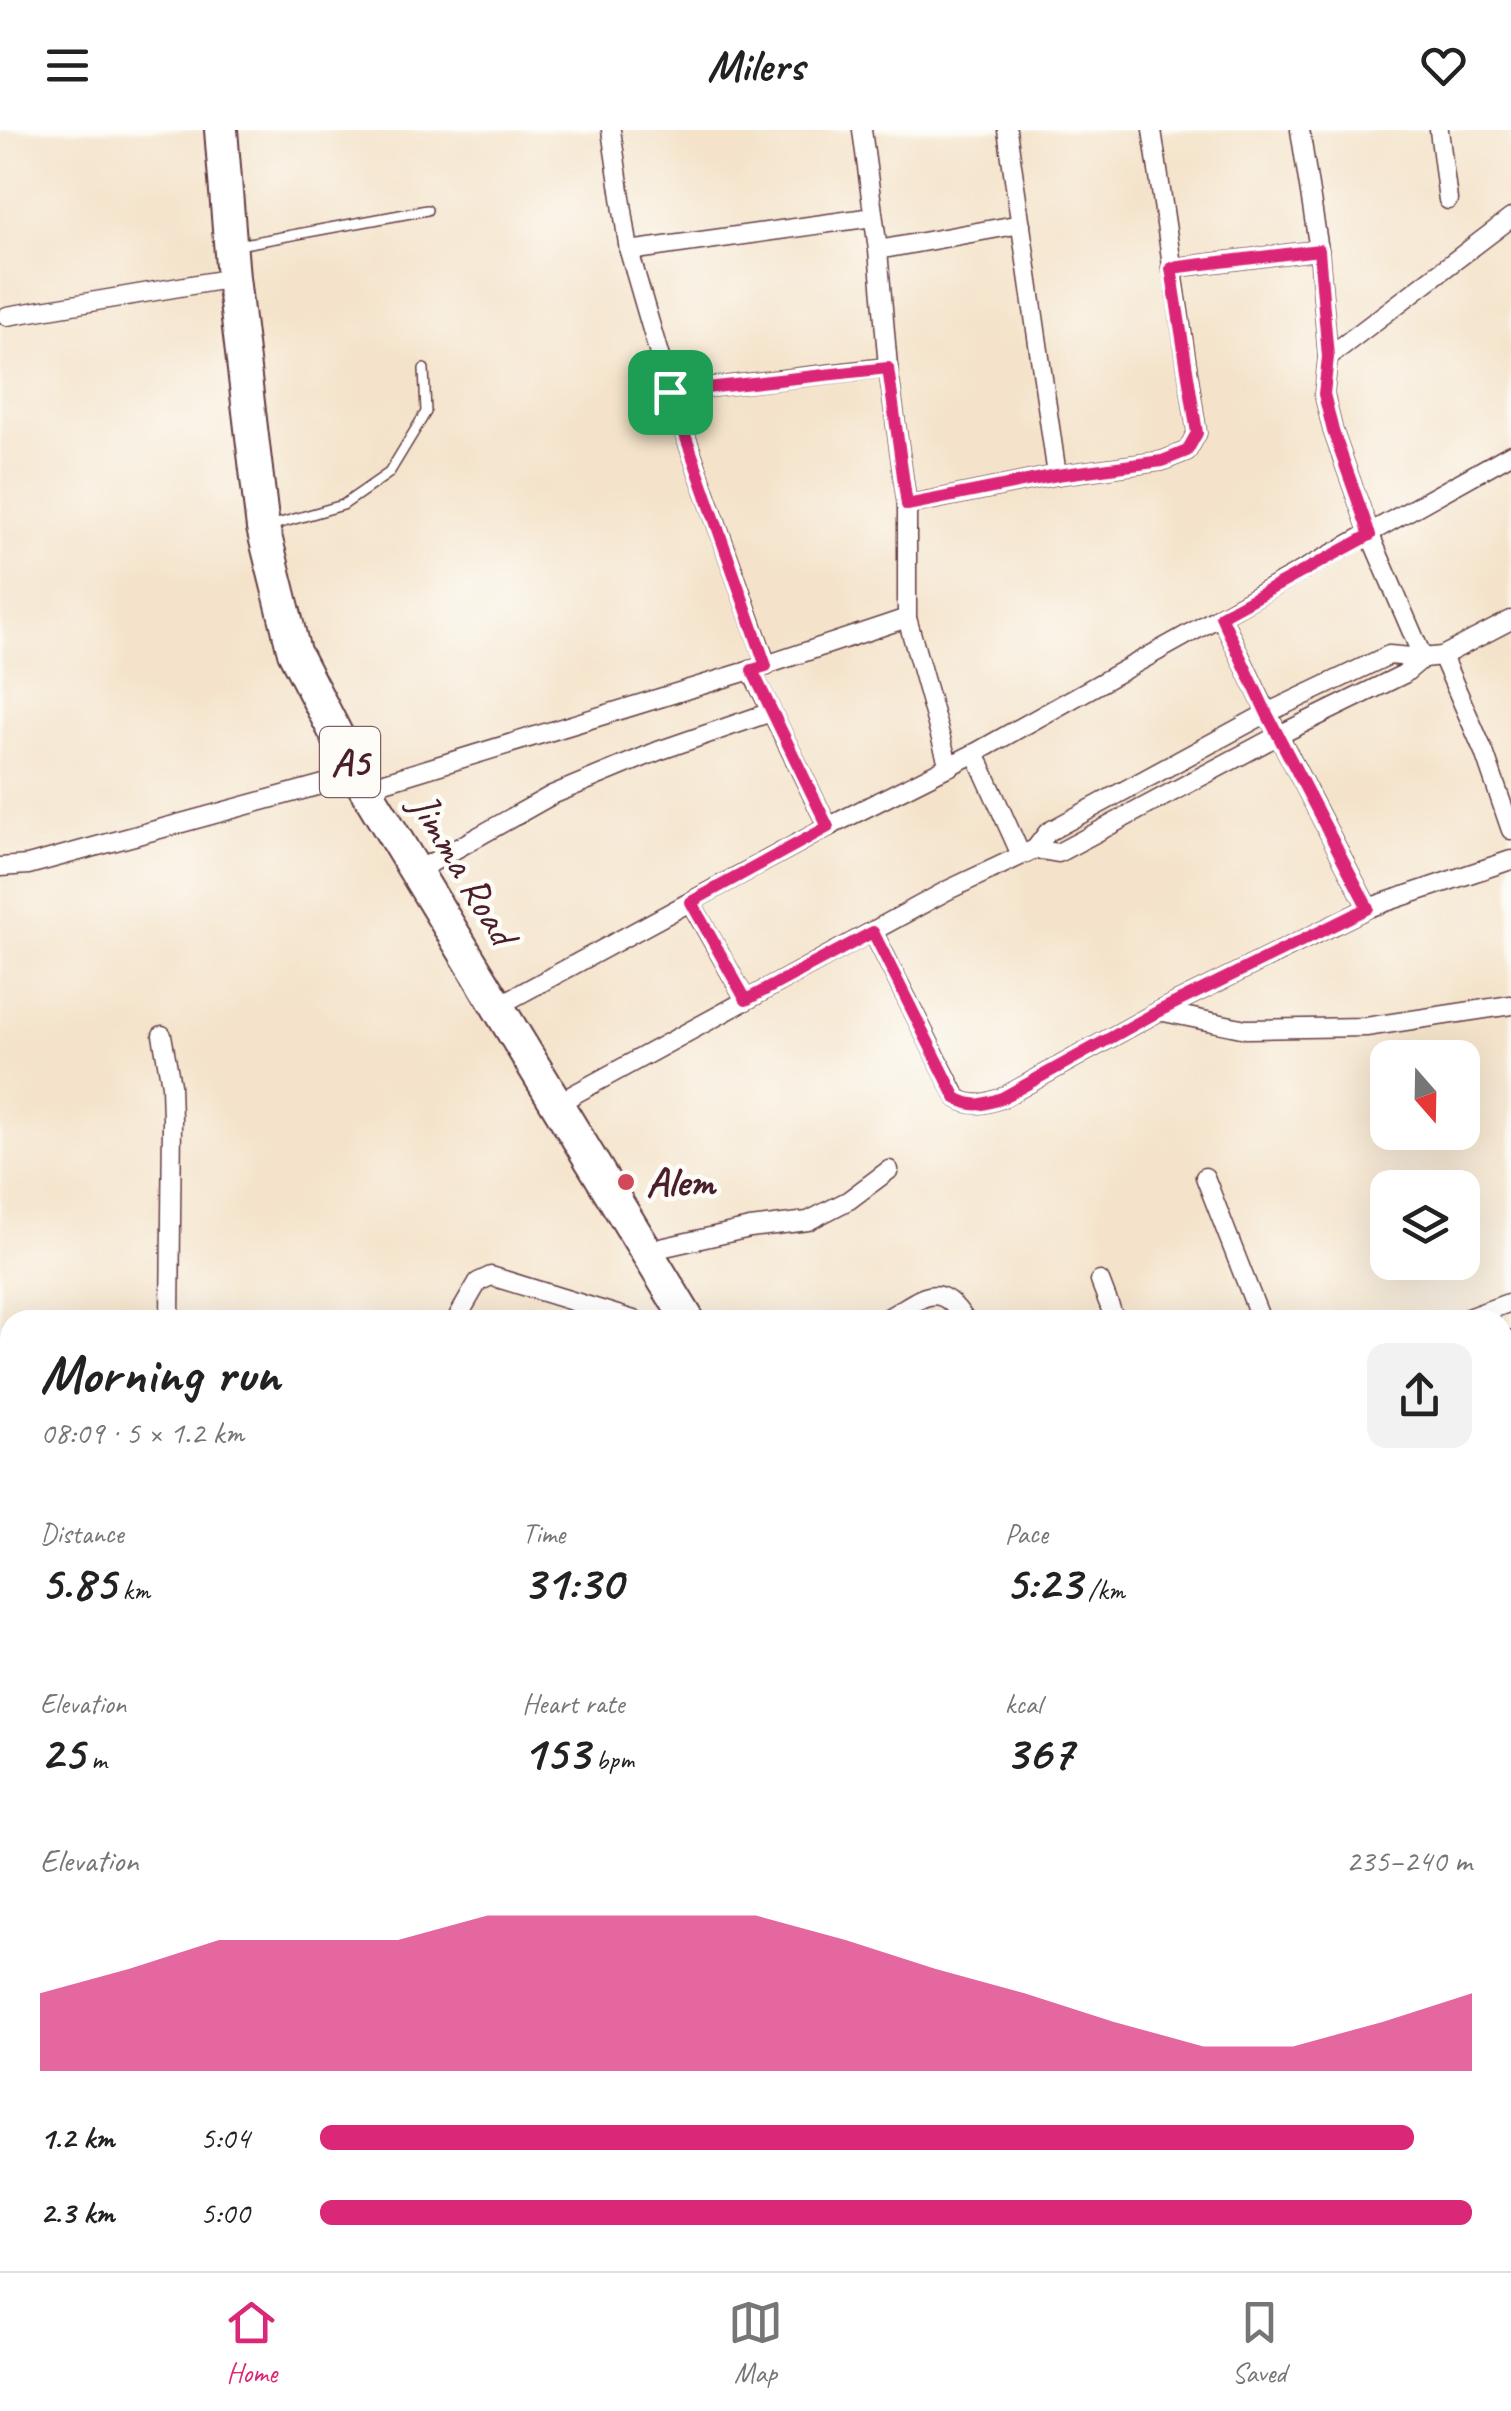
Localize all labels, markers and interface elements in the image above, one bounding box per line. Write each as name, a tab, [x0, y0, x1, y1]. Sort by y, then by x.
text: Milers	[707, 37, 804, 94]
icon: menu	[40, 38, 95, 93]
icon: heart	[1416, 38, 1471, 93]
pin	[628, 350, 713, 435]
icon: arrive	[643, 365, 698, 420]
road number: A5	[320, 727, 380, 797]
street label: Jimma Road	[396, 782, 532, 959]
north arrow	[1370, 1040, 1480, 1150]
map controls	[1370, 1040, 1480, 1280]
place label: Alem	[646, 1156, 717, 1209]
button: layers	[1370, 1170, 1480, 1280]
marker: Alem	[615, 1171, 637, 1193]
text: Morning run	[40, 1339, 280, 1409]
button: share	[1367, 1343, 1472, 1448]
text: 08:09 · 5 × 1.2 km	[40, 1412, 244, 1453]
text: Distance	[40, 1516, 124, 1551]
text: Time	[522, 1516, 565, 1551]
text: Pace	[1005, 1516, 1048, 1551]
text: 5.85	[40, 1551, 116, 1614]
text: 31:30	[522, 1551, 622, 1614]
text: 5:23	[1005, 1551, 1081, 1614]
text: km	[116, 1572, 150, 1607]
text: /km	[1081, 1572, 1125, 1607]
text: Elevation	[40, 1686, 126, 1721]
text: Heart rate	[522, 1686, 624, 1721]
text: kcal	[1005, 1686, 1042, 1721]
text: 25	[40, 1721, 84, 1784]
text: 153	[522, 1721, 589, 1784]
text: 367	[1005, 1721, 1073, 1784]
text: m	[84, 1742, 107, 1777]
text: bpm	[589, 1742, 634, 1777]
text: Elevation	[40, 1840, 138, 1881]
text: 235–240 m	[1346, 1840, 1472, 1881]
text: 1.2 km	[40, 2117, 114, 2158]
text: 5:04	[200, 2117, 250, 2158]
text: 2.3 km	[40, 2192, 114, 2233]
text: 5:00	[200, 2192, 250, 2233]
tab: Home	[224, 2295, 279, 2390]
tab: Map	[728, 2295, 783, 2390]
tab: Saved	[1232, 2295, 1287, 2390]

